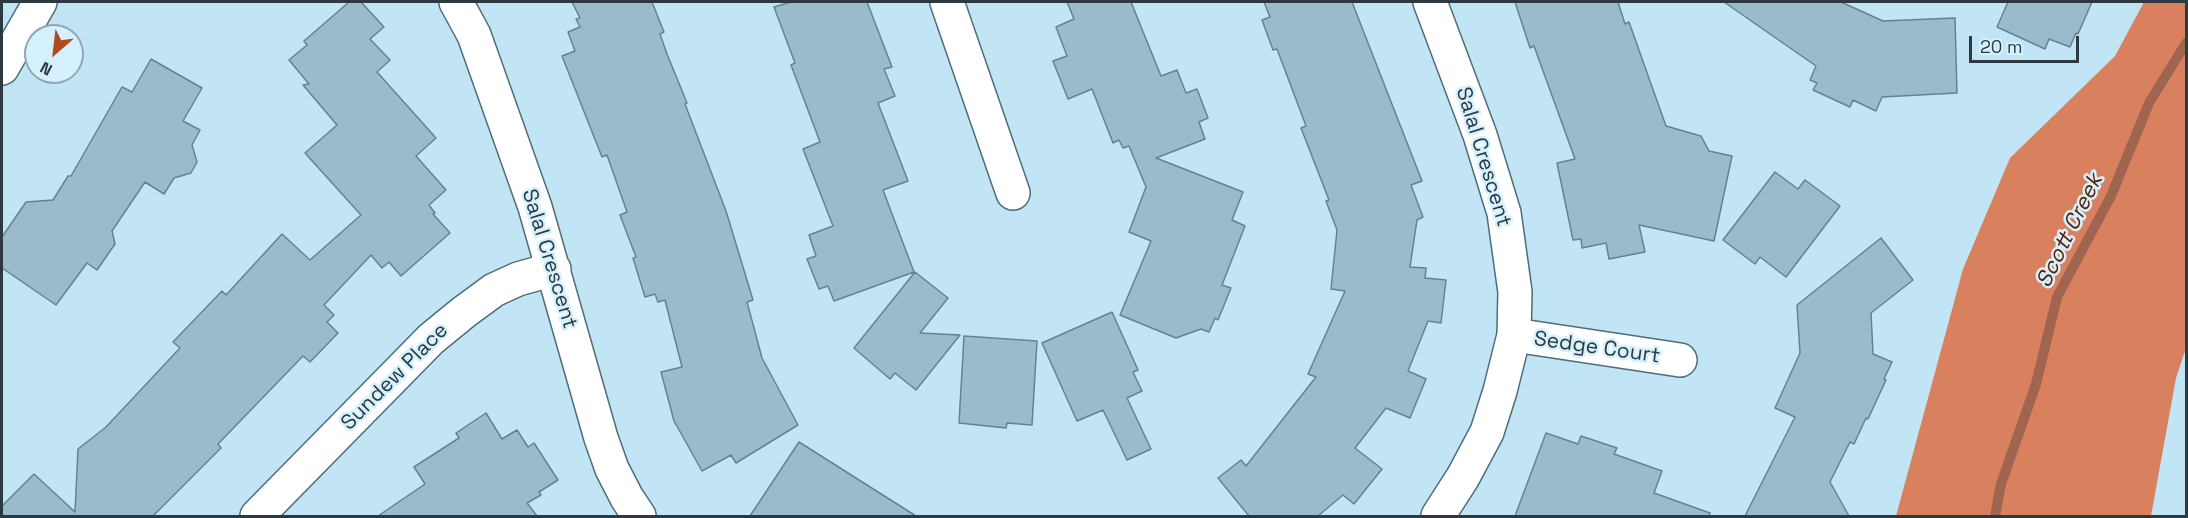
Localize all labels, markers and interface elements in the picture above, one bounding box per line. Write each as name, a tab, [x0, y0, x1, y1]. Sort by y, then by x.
north arrow	[24, 24, 84, 84]
scale bar	[1972, 24, 2082, 62]
text: 20 m	[1980, 35, 2023, 58]
text: N	[37, 57, 56, 80]
street label: Salal Crescent	[1450, 84, 1516, 230]
water label: Scott Creek	[2031, 170, 2109, 292]
street label: Salal Crescent	[516, 186, 582, 332]
street label: Sundew Place	[336, 318, 454, 436]
street label: Sedge Court	[1532, 327, 1662, 369]

